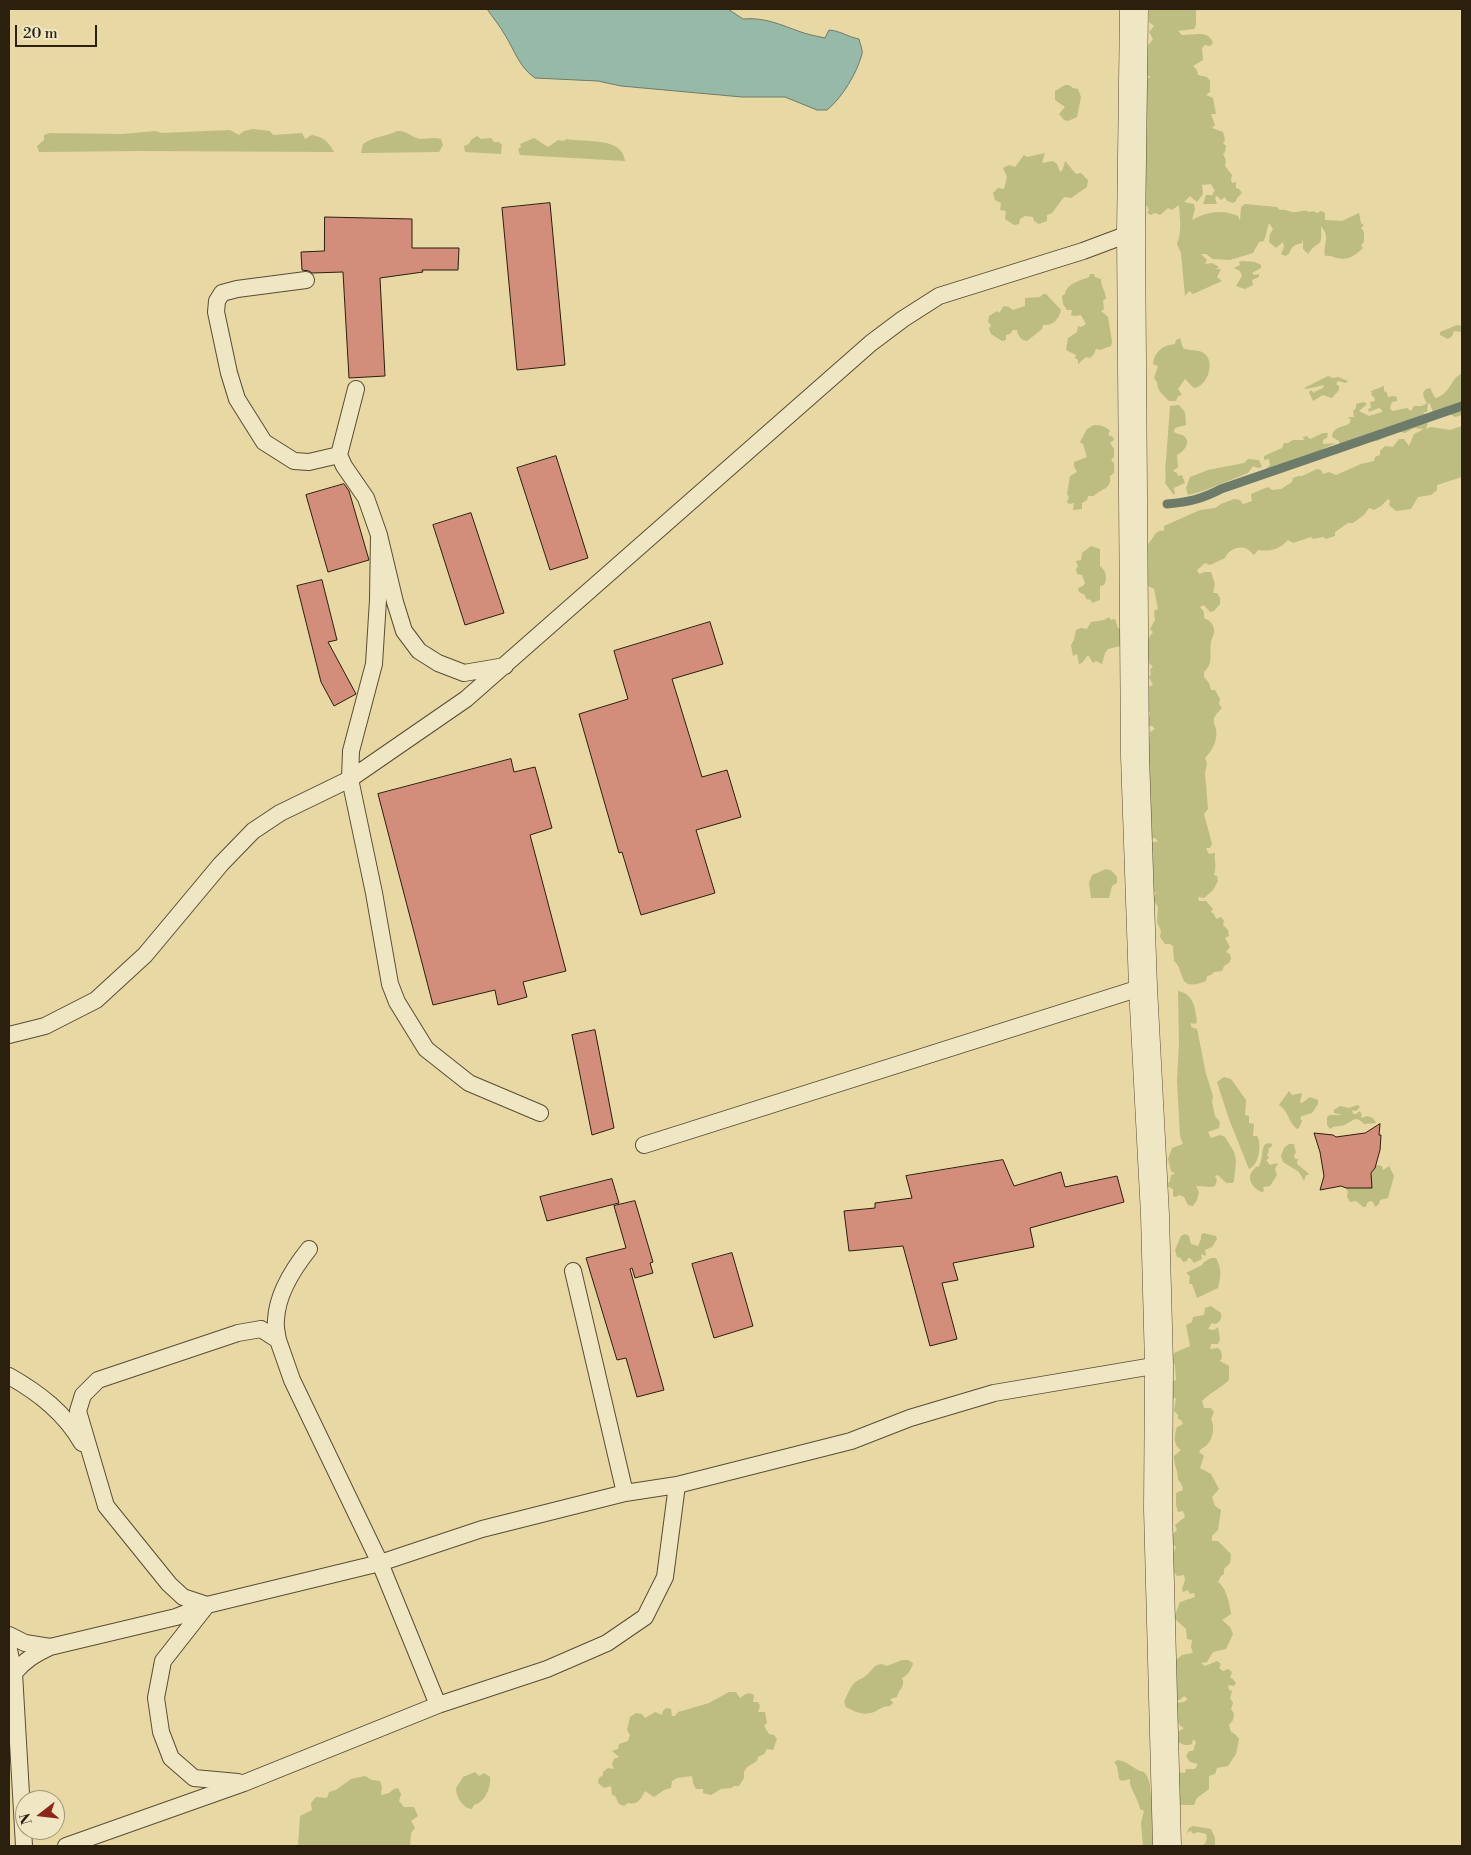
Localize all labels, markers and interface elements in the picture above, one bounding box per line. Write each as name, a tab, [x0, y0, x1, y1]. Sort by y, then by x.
scale bar	[18, 15, 100, 47]
text: 20 m	[23, 24, 58, 43]
north arrow	[15, 1790, 65, 1840]
text: N	[16, 1811, 37, 1827]

